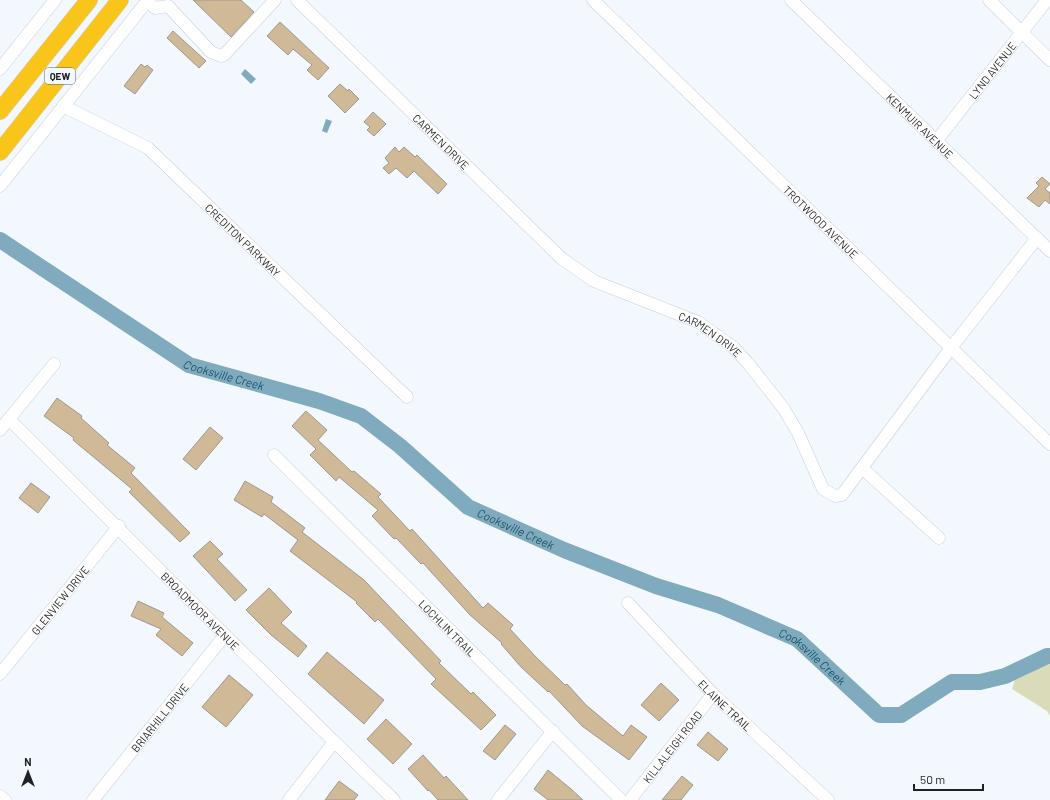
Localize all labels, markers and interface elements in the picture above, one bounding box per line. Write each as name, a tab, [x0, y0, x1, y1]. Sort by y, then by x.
street label: LYND AVENUE	[966, 39, 1019, 101]
road number: QEW	[45, 68, 75, 84]
street label: KENMUIR AVENUE	[884, 90, 957, 161]
street label: CARMEN DRIVE	[411, 111, 473, 172]
street label: TROTWOOD AVENUE	[781, 183, 861, 261]
street label: CREDITON PARKWAY	[203, 201, 284, 279]
street label: CARMEN DRIVE	[677, 309, 745, 359]
water label: Cooksville Creek	[181, 356, 266, 393]
water label: Cooksville Creek	[475, 505, 557, 552]
street label: GLENVIEW DRIVE	[28, 563, 91, 637]
street label: BROADMOOR AVENUE	[159, 569, 243, 652]
street label: LOCHLIN TRAIL	[417, 597, 479, 659]
water label: Cooksville Creek	[777, 625, 849, 688]
street label: ELAINE TRAIL	[696, 677, 755, 733]
street label: BRIARHILL DRIVE	[128, 680, 191, 754]
street label: KILLALEIGH ROAD	[640, 708, 704, 785]
north arrow	[8, 752, 48, 792]
text: N	[24, 755, 32, 768]
scale bar	[914, 766, 983, 792]
text: 50 m	[920, 772, 945, 786]

